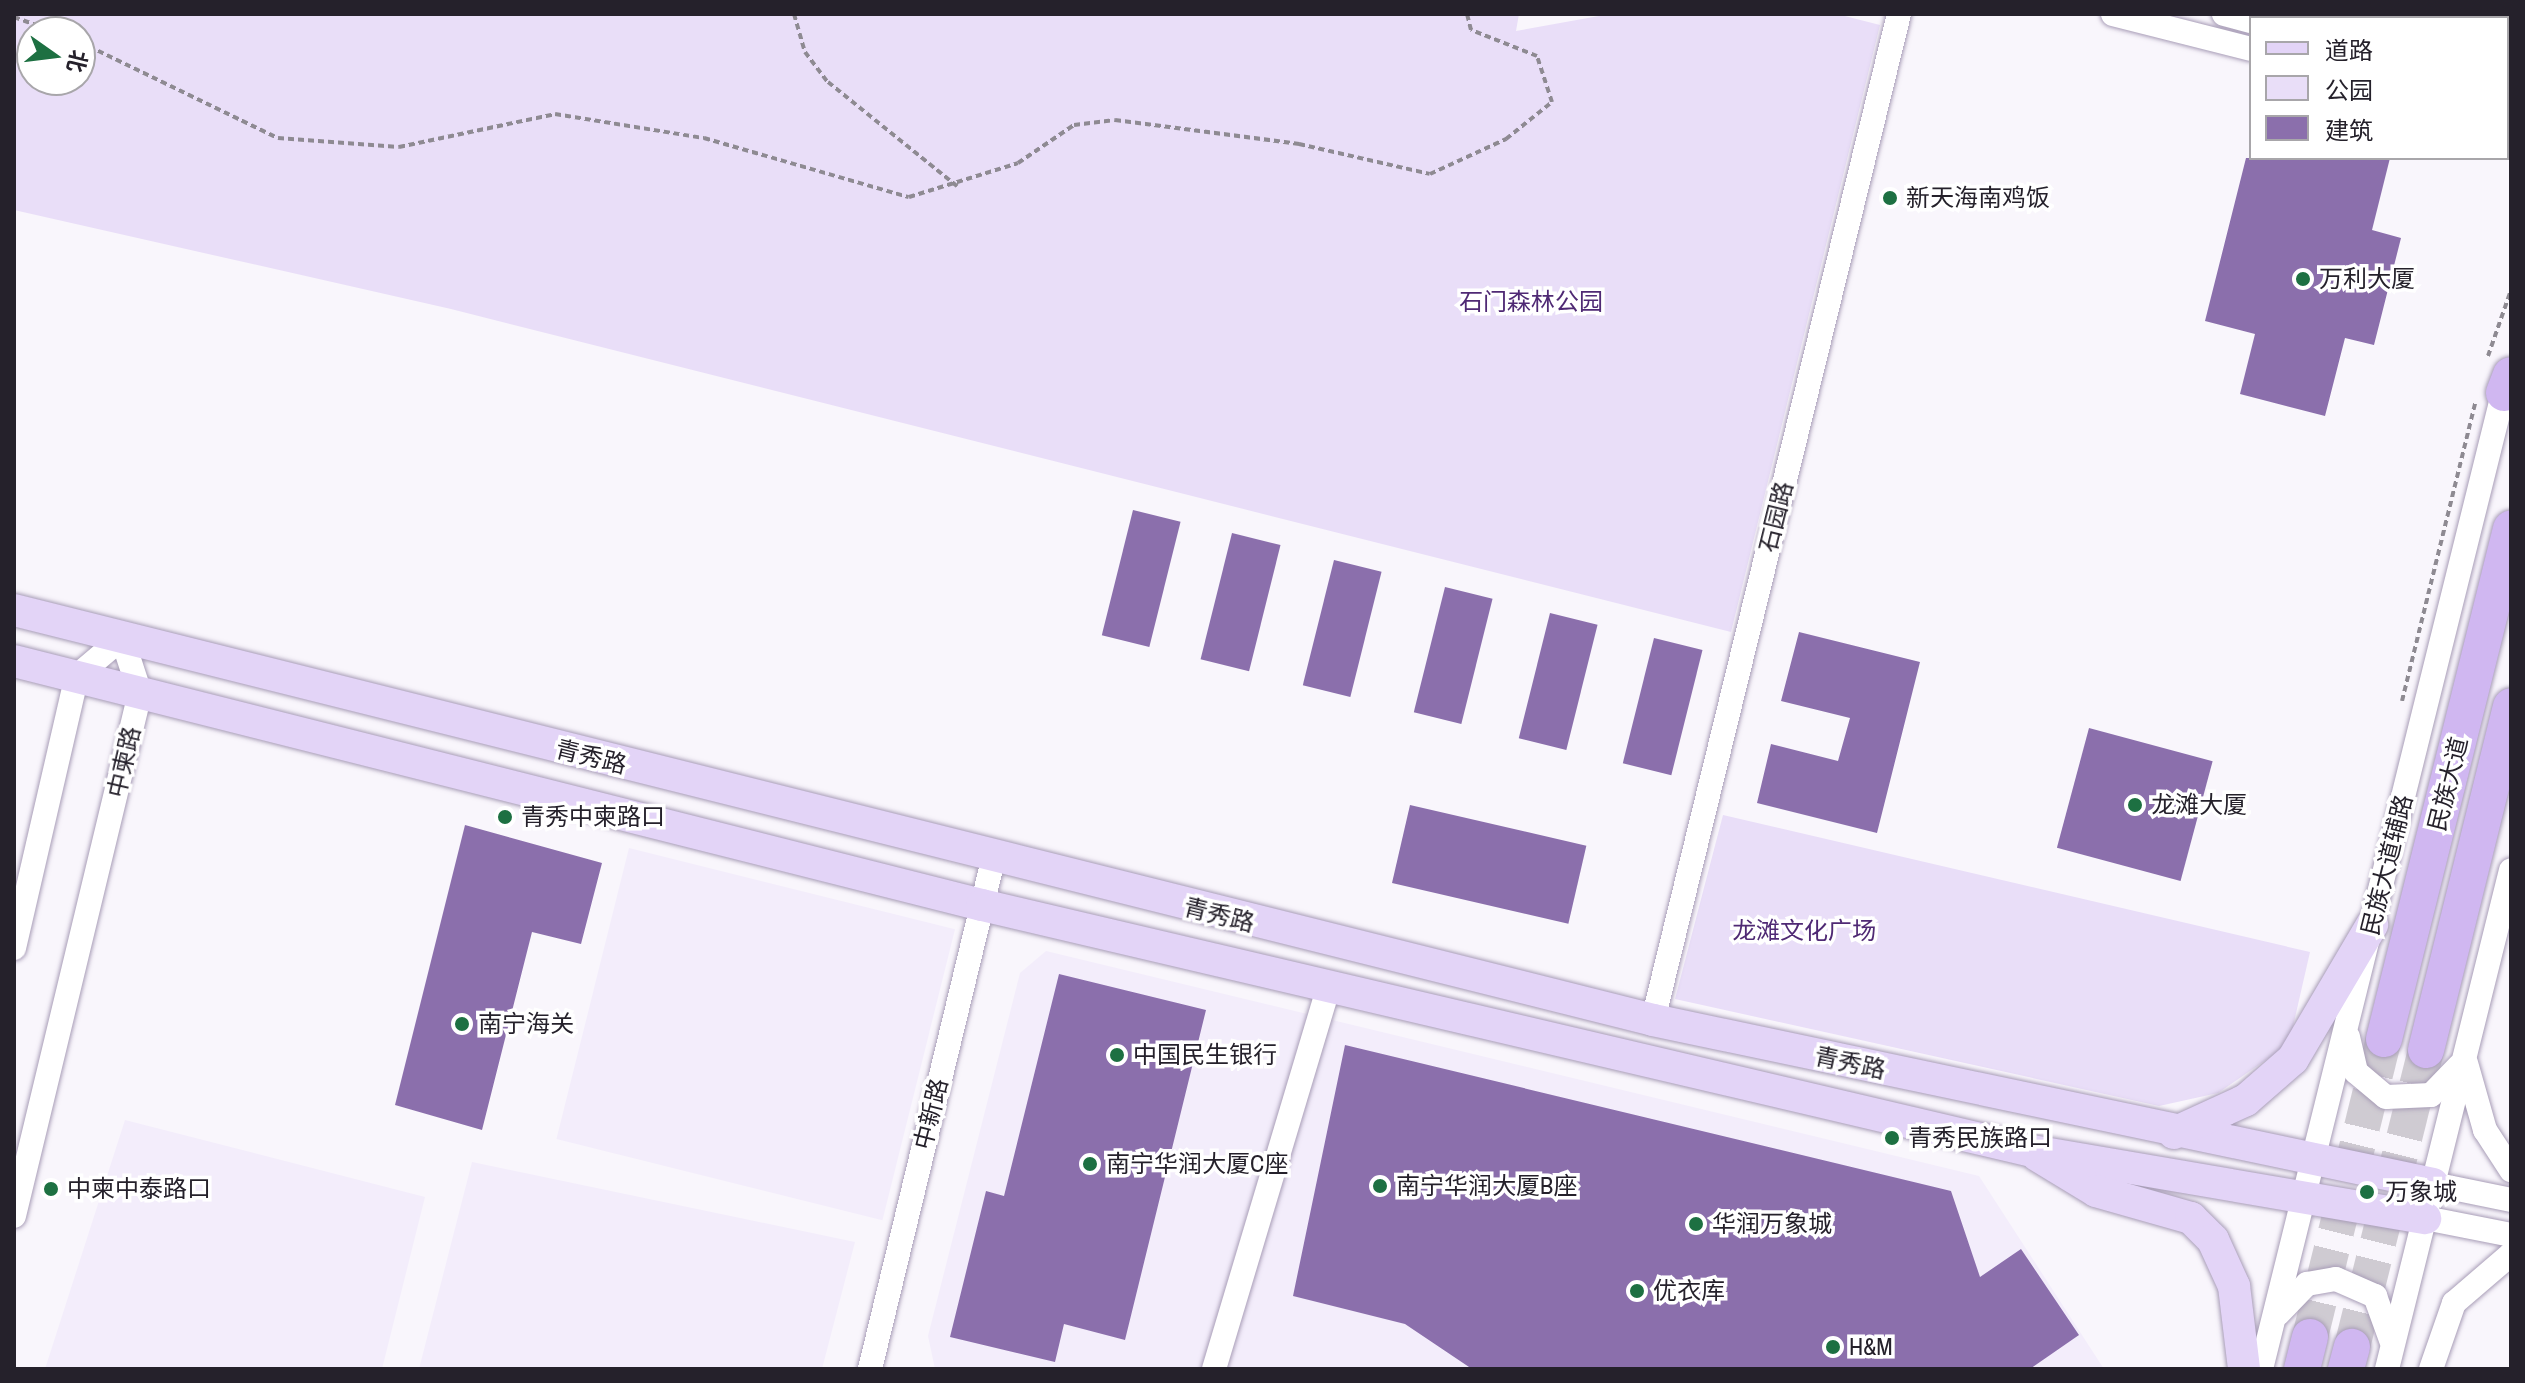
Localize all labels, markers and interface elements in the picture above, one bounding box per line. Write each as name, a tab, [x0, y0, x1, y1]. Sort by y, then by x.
north arrow	[16, 16, 96, 96]
legend	[2249, 16, 2509, 160]
text: 道路	[2325, 34, 2373, 66]
text: 北	[60, 47, 95, 76]
text: 公园	[2325, 74, 2373, 106]
text: 建筑	[2325, 114, 2373, 146]
place label: 新天海南鸡饭	[1906, 184, 2050, 212]
marker: 新天海南鸡饭	[1881, 189, 1899, 207]
place label: 万利大厦	[2319, 265, 2415, 293]
marker: 万利大厦	[2294, 270, 2312, 288]
park label: 石门森林公园	[1459, 288, 1603, 316]
street label: 石园路	[1753, 479, 1799, 555]
street label: 中柬路	[102, 724, 146, 800]
street label: 青秀路	[553, 734, 629, 780]
street label: 民族大道	[2422, 734, 2474, 834]
place label: 龙滩大厦	[2151, 791, 2247, 819]
street label: 民族大道辅路	[2356, 792, 2418, 938]
marker: 龙滩大厦	[2126, 796, 2144, 814]
place label: 青秀中柬路口	[521, 803, 665, 831]
marker: 青秀中柬路口	[496, 808, 514, 826]
street label: 青秀路	[1181, 892, 1257, 938]
park label: 龙滩文化广场	[1732, 917, 1876, 945]
place label: 南宁海关	[478, 1010, 574, 1038]
marker: 南宁海关	[453, 1015, 471, 1033]
place label: 中国民生银行	[1133, 1041, 1277, 1069]
street label: 青秀路	[1812, 1041, 1888, 1085]
marker: 中国民生银行	[1108, 1046, 1126, 1064]
street label: 中新路	[908, 1076, 954, 1152]
place label: 青秀民族路口	[1908, 1124, 2052, 1152]
marker: 青秀民族路口	[1883, 1129, 1901, 1147]
place label: 南宁华润大厦C座	[1106, 1150, 1288, 1178]
marker: 南宁华润大厦C座	[1081, 1155, 1099, 1173]
place label: 南宁华润大厦B座	[1396, 1172, 1577, 1200]
place label: 中柬中泰路口	[67, 1175, 211, 1203]
marker: 南宁华润大厦B座	[1371, 1177, 1389, 1195]
place label: 万象城	[2385, 1178, 2457, 1206]
marker: 中柬中泰路口	[42, 1180, 60, 1198]
marker: 万象城	[2356, 1181, 2378, 1203]
place label: 华润万象城	[1712, 1210, 1832, 1238]
marker: 华润万象城	[1687, 1215, 1705, 1233]
place label: 优衣库	[1653, 1277, 1725, 1305]
marker: 优衣库	[1628, 1282, 1646, 1300]
place label: H&M	[1849, 1333, 1893, 1361]
marker: H&M	[1824, 1338, 1842, 1356]

